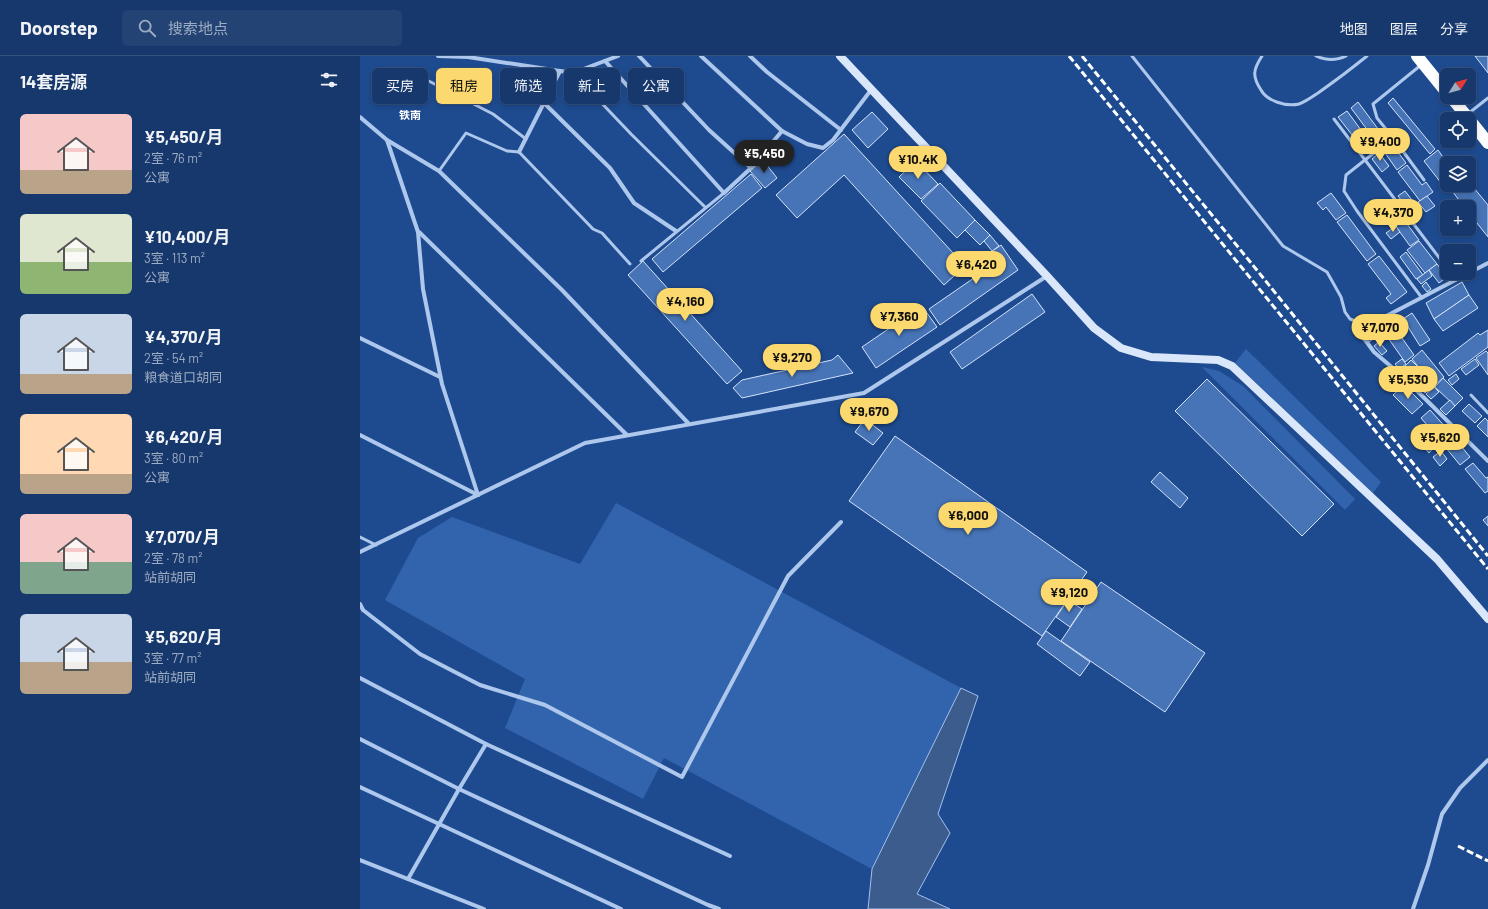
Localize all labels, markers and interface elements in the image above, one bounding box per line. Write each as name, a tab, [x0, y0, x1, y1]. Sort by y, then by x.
search box	[122, 10, 402, 46]
text: Doorstep	[20, 16, 98, 39]
icon: search	[136, 17, 158, 39]
text: 搜索地点	[168, 19, 228, 37]
text: 地图	[1340, 20, 1368, 37]
text: 图层	[1390, 20, 1418, 37]
text: 分享	[1440, 20, 1468, 37]
chip: 买房	[372, 68, 428, 104]
chip: 租房	[436, 68, 492, 104]
chip: 筛选	[500, 68, 556, 104]
chip: 新上	[564, 68, 620, 104]
chip: 公寓	[628, 68, 684, 104]
north arrow	[1440, 68, 1476, 104]
map controls	[1440, 68, 1476, 280]
icon: filters	[318, 69, 340, 91]
text: 14套房源	[20, 71, 87, 91]
district label: 铁南	[399, 108, 421, 121]
button: locate	[1440, 112, 1476, 148]
text: ¥5,450/月	[144, 126, 224, 146]
pin: ¥9,400	[1347, 128, 1413, 162]
icon: home	[52, 130, 100, 178]
text: ¥9,400	[1359, 133, 1401, 149]
pin: ¥5,450	[731, 140, 797, 174]
text: ¥5,450	[743, 145, 785, 161]
pin: ¥10.4K	[885, 146, 951, 180]
text: 2室 · 76 m²	[144, 150, 202, 166]
text: ¥10.4K	[898, 151, 938, 167]
button: layers	[1440, 156, 1476, 192]
text: 公寓	[144, 169, 170, 185]
pin: ¥4,370	[1360, 199, 1426, 233]
button: +	[1440, 200, 1476, 236]
text: ¥4,370	[1372, 204, 1414, 220]
text: ¥10,400/月	[144, 226, 231, 246]
icon: home	[52, 230, 100, 278]
button: −	[1440, 244, 1476, 280]
text: 3室 · 113 m²	[144, 250, 205, 266]
pin: ¥6,420	[943, 251, 1009, 285]
text: ¥6,420	[955, 256, 997, 272]
text: 公寓	[144, 269, 170, 285]
pin: ¥4,160	[652, 288, 718, 322]
text: ¥4,160	[665, 293, 705, 309]
pin: ¥7,360	[866, 303, 932, 337]
text: ¥7,360	[879, 308, 919, 324]
pin: ¥7,070	[1347, 314, 1413, 348]
text: ¥7,070	[1361, 319, 1399, 335]
text: ¥4,370/月	[144, 326, 223, 346]
icon: home	[52, 330, 100, 378]
pin: ¥9,270	[759, 344, 825, 378]
text: ¥9,270	[772, 349, 812, 365]
text: 2室 · 54 m²	[144, 350, 203, 366]
pin: ¥5,530	[1375, 366, 1441, 400]
text: 粮食道口胡同	[144, 369, 222, 385]
text: ¥5,530	[1388, 371, 1428, 387]
pin: ¥9,670	[836, 398, 902, 432]
text: ¥9,670	[849, 403, 889, 419]
pin: ¥5,620	[1407, 424, 1473, 458]
text: ¥6,420/月	[144, 426, 224, 446]
text: ¥5,620	[1419, 429, 1461, 445]
icon: home	[52, 430, 100, 478]
text: 3室 · 80 m²	[144, 450, 203, 466]
text: 公寓	[144, 469, 170, 485]
pin: ¥6,000	[935, 502, 1001, 536]
text: ¥6,000	[947, 507, 989, 523]
text: ¥7,070/月	[144, 526, 220, 546]
icon: home	[52, 530, 100, 578]
text: 2室 · 78 m²	[144, 550, 202, 566]
text: 站前胡同	[144, 569, 196, 585]
pin: ¥9,120	[1036, 579, 1102, 613]
text: ¥9,120	[1050, 584, 1088, 600]
text: ¥5,620/月	[144, 626, 223, 646]
icon: home	[52, 630, 100, 678]
text: 3室 · 77 m²	[144, 650, 202, 666]
text: 站前胡同	[144, 669, 196, 685]

